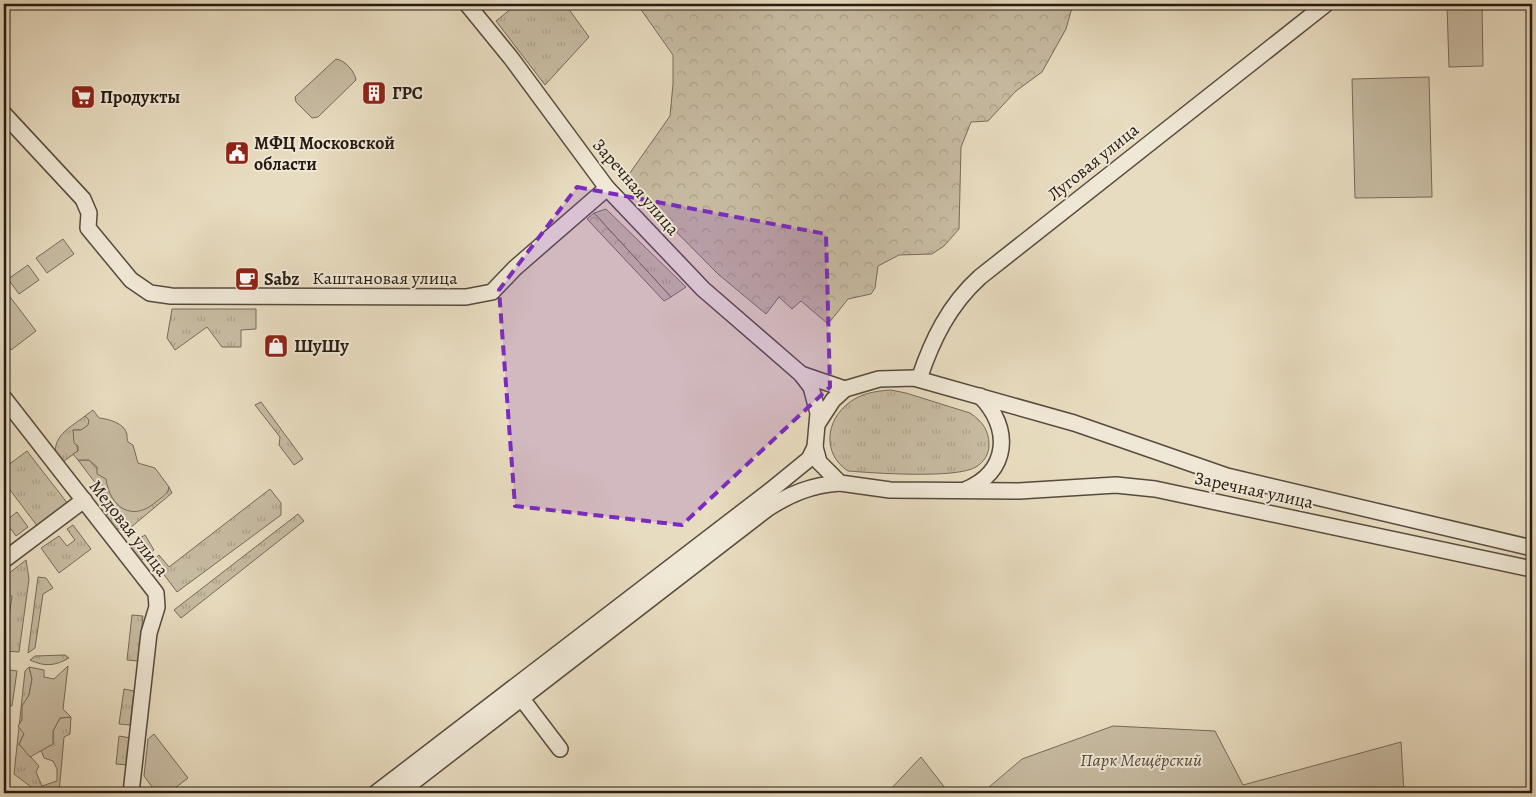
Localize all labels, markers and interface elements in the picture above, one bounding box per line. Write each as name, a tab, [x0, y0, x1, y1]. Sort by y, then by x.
building icon: ГРС	[361, 80, 387, 106]
place label: ГРС	[392, 81, 423, 105]
supermarket icon: Продукты	[70, 84, 96, 110]
place label: Продукты	[100, 85, 180, 109]
street label: Луговая улица	[1042, 117, 1144, 206]
place label: МФЦ Московской области	[254, 131, 395, 176]
street label: Заречная улица	[587, 133, 685, 241]
public building icon: МФЦ Московской области	[224, 140, 250, 166]
cafe icon: Sabz	[234, 266, 260, 292]
street label: Каштановая улица	[312, 266, 458, 290]
place label: Sabz	[264, 267, 300, 291]
shop icon: ШуШу	[263, 333, 289, 359]
place label: ШуШу	[294, 334, 349, 358]
street label: Заречная улица	[1192, 466, 1316, 514]
street label: Медовая улица	[84, 475, 175, 582]
park label: Парк Мещёрский	[1080, 748, 1202, 772]

